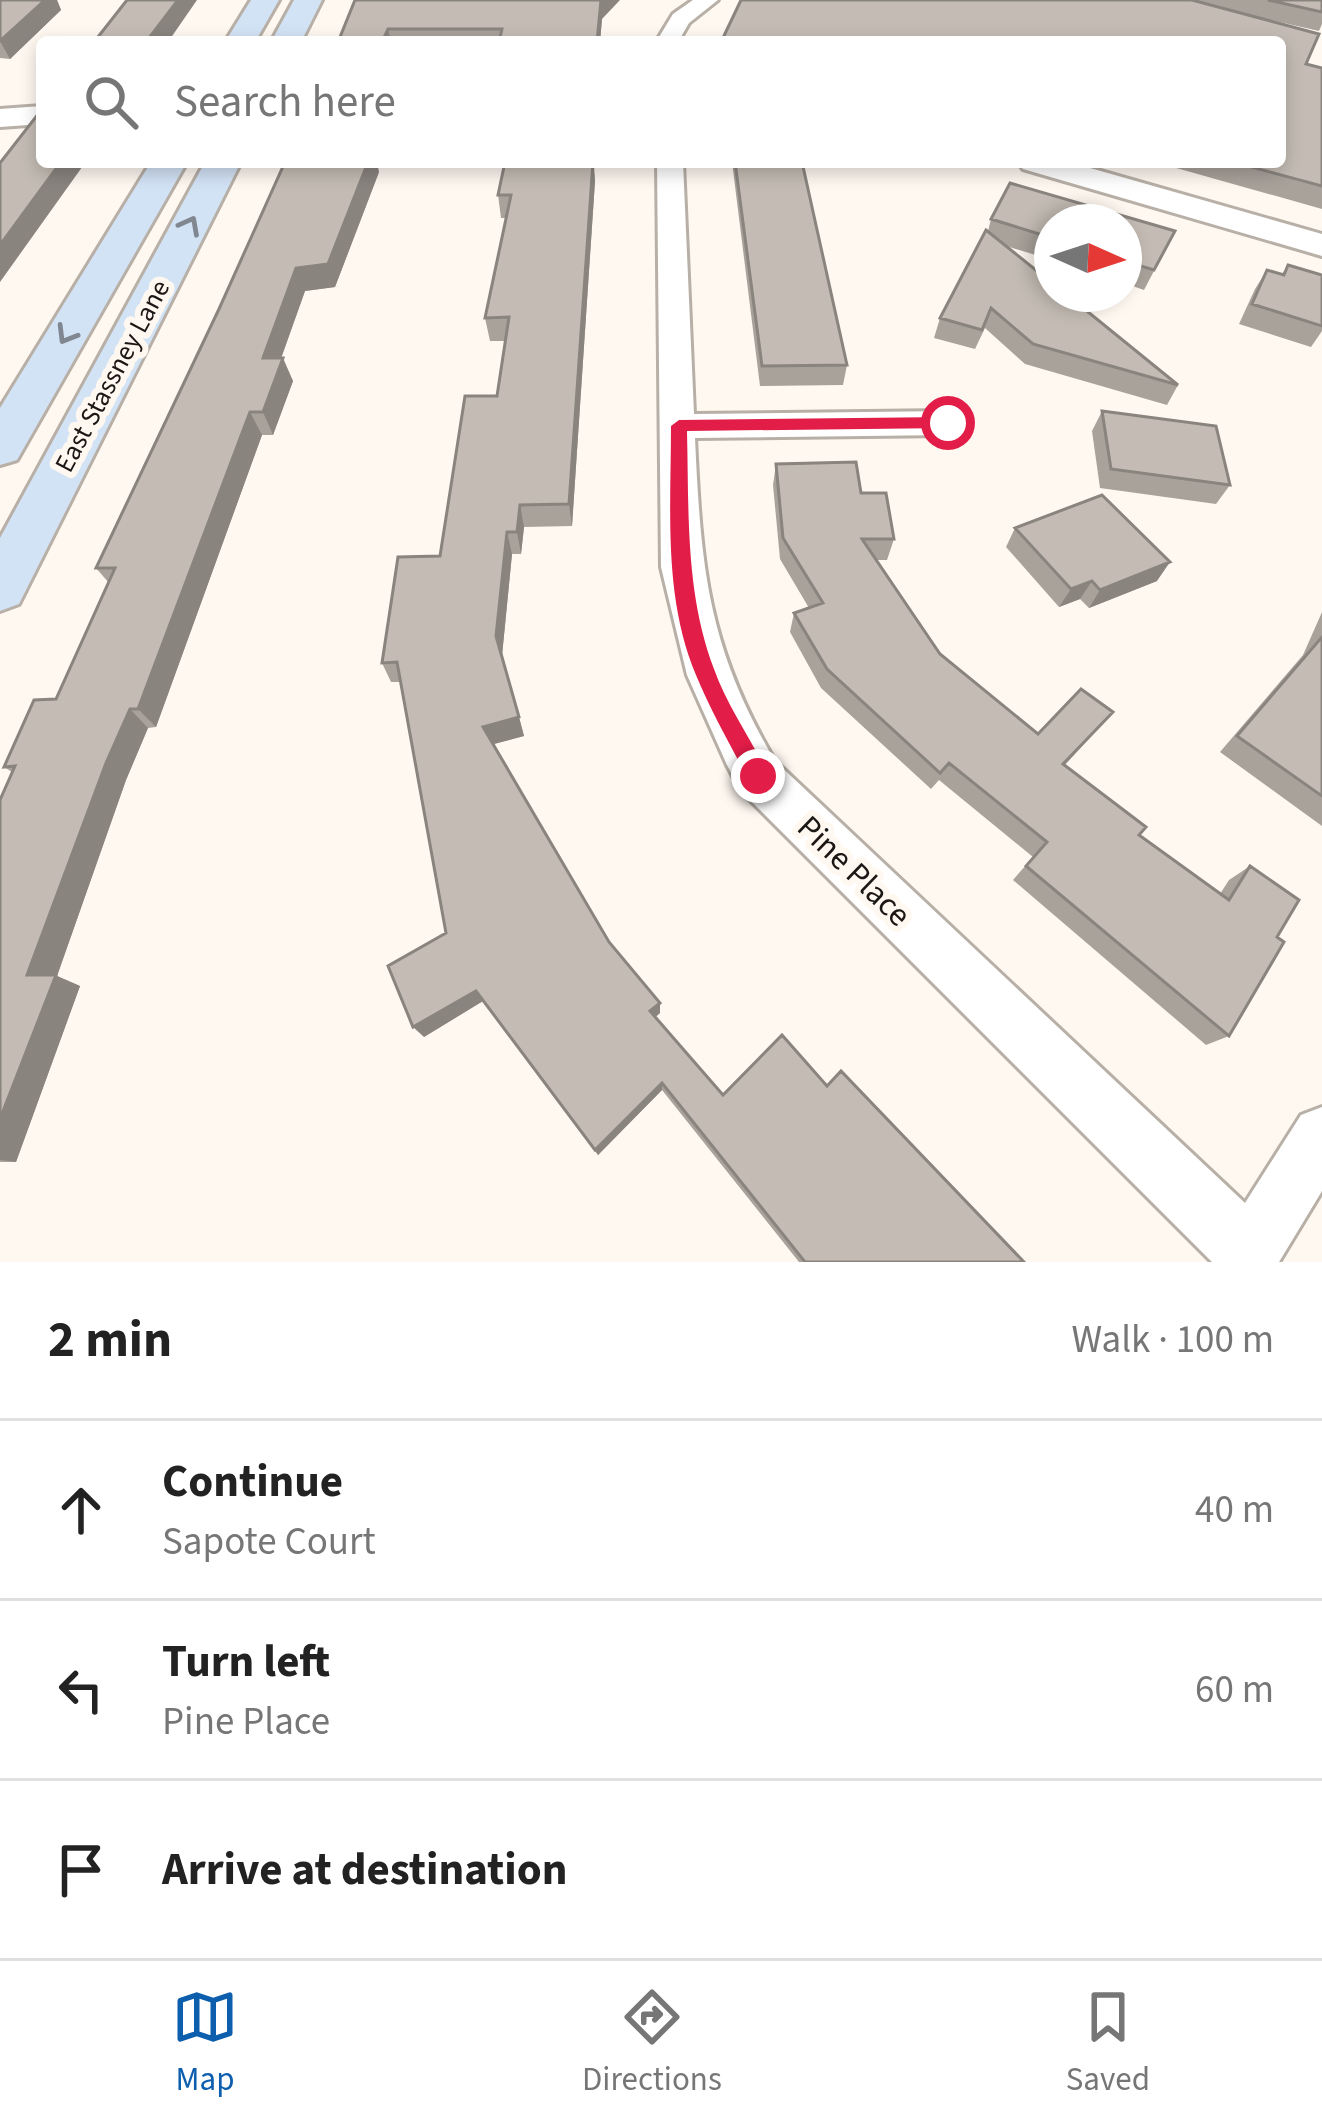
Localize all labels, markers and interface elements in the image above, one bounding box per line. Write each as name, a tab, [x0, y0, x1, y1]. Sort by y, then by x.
search box	[36, 36, 1286, 168]
icon: search	[78, 69, 144, 135]
text: Search here	[174, 70, 396, 134]
north arrow	[1034, 204, 1142, 312]
one-way arrow	[176, 216, 200, 237]
street label: East Stassney Lane	[45, 273, 180, 479]
one-way arrow	[58, 322, 81, 344]
route start	[921, 396, 975, 450]
route end	[731, 749, 785, 803]
street label: Pine Place	[786, 805, 921, 937]
text: 2 min	[48, 1304, 172, 1376]
text: Walk · 100 m	[1071, 1312, 1274, 1368]
text: Continue	[162, 1450, 343, 1514]
icon: ahead	[48, 1477, 114, 1543]
text: 40 m	[1195, 1482, 1274, 1538]
text: Sapote Court	[162, 1514, 376, 1570]
text: Turn left	[162, 1630, 330, 1694]
icon: left	[48, 1657, 114, 1723]
text: 60 m	[1195, 1662, 1274, 1718]
text: Pine Place	[162, 1694, 330, 1750]
icon: arrive	[48, 1837, 114, 1903]
text: Arrive at destination	[162, 1838, 567, 1902]
tab: Map	[172, 1984, 238, 2103]
tab: Directions	[582, 1984, 722, 2103]
tab: Saved	[1066, 1984, 1150, 2103]

